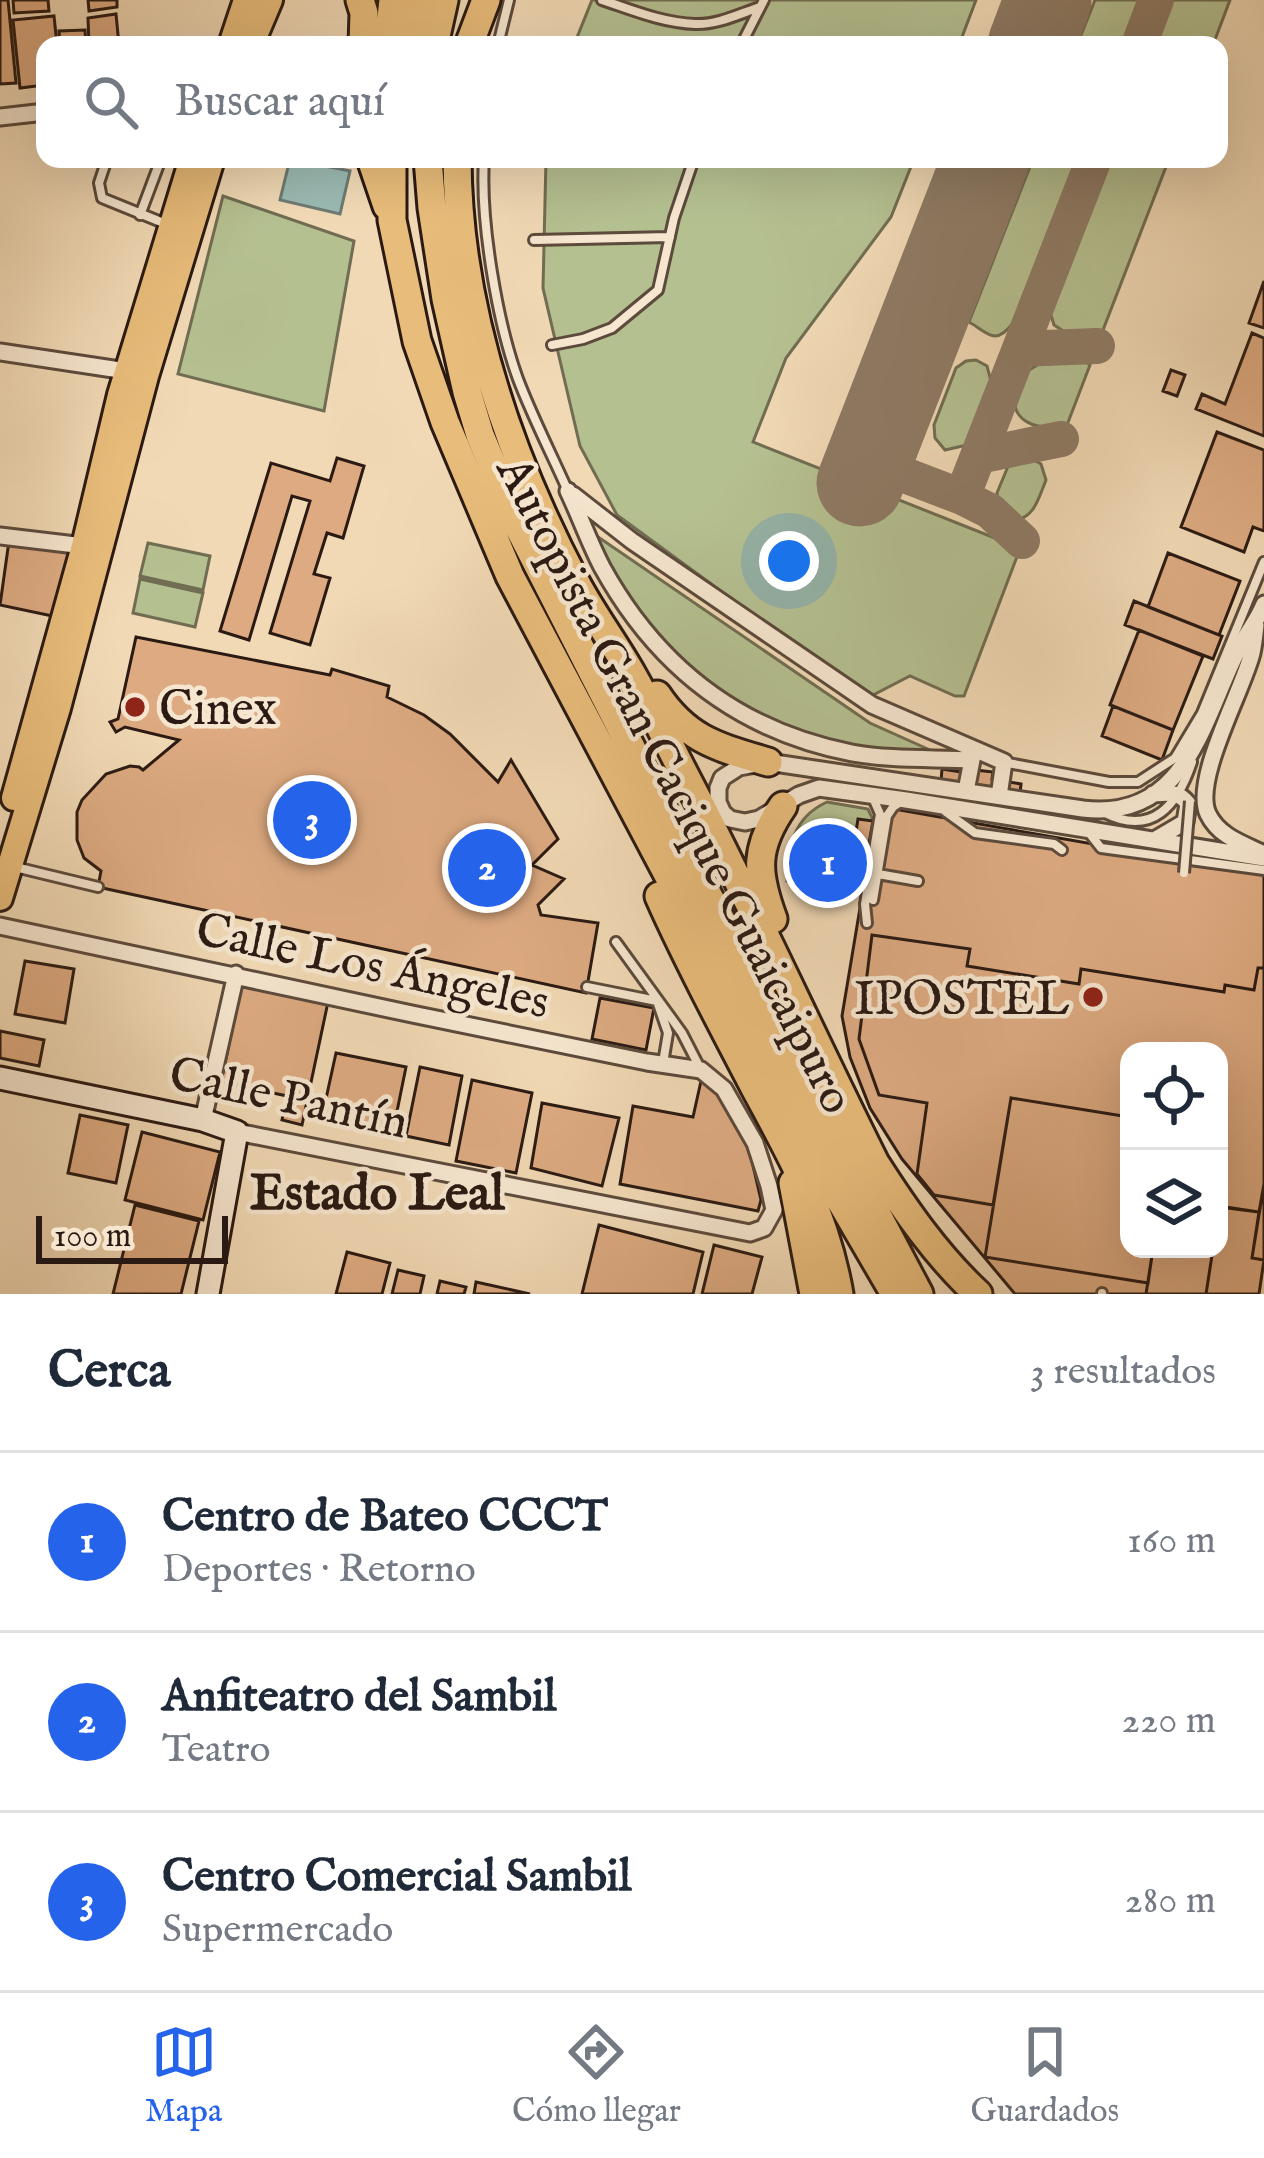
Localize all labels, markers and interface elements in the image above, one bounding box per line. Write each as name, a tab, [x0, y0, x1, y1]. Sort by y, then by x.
search box	[36, 36, 1228, 168]
icon: search	[78, 69, 144, 135]
text: Buscar aquí	[174, 74, 385, 131]
street label: Autopista Gran Cacique Guaicaipuro	[481, 446, 866, 1124]
your location	[759, 531, 819, 591]
place label: Cinex	[159, 681, 277, 741]
marker: Cinex	[122, 694, 148, 720]
pin: 3	[273, 775, 351, 865]
pin: 1	[789, 818, 867, 908]
pin: 2	[448, 823, 526, 913]
street label: Calle Los Ángeles	[190, 899, 555, 1035]
place label: IPOSTEL	[854, 971, 1070, 1031]
marker: IPOSTEL	[1080, 984, 1106, 1010]
map controls	[1120, 1042, 1228, 1258]
button: locate	[1120, 1042, 1228, 1150]
street label: Calle Pantín	[164, 1045, 413, 1154]
button: layers	[1120, 1150, 1228, 1258]
district label: Estado Leal	[250, 1163, 505, 1228]
scale bar	[36, 1210, 228, 1263]
text: 100 m	[54, 1216, 131, 1258]
text: Cerca	[48, 1340, 171, 1405]
text: 3 resultados	[1030, 1348, 1216, 1397]
text: Centro de Bateo CCCT	[162, 1489, 608, 1546]
text: 1	[80, 1517, 94, 1566]
text: 160 m	[1127, 1517, 1216, 1566]
text: Deportes · Retorno	[162, 1546, 476, 1595]
text: Anfiteatro del Sambil	[162, 1669, 556, 1726]
text: 2	[78, 1697, 96, 1746]
text: 220 m	[1122, 1697, 1216, 1746]
text: Teatro	[162, 1726, 271, 1775]
text: Centro Comercial Sambil	[162, 1849, 631, 1906]
text: 3	[80, 1877, 94, 1926]
text: 280 m	[1125, 1877, 1216, 1926]
text: Supermercado	[162, 1906, 393, 1955]
tab: Mapa	[145, 2019, 222, 2133]
tab: Cómo llegar	[512, 2019, 681, 2133]
tab: Guardados	[971, 2019, 1119, 2133]

